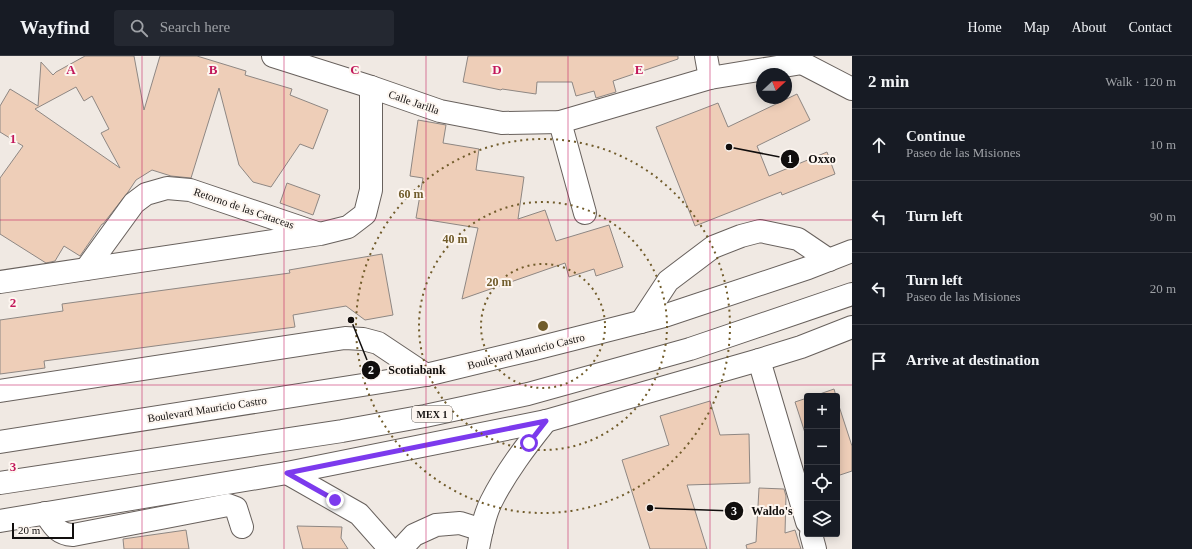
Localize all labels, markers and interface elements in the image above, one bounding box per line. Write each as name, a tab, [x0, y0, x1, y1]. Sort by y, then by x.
search box	[114, 10, 394, 46]
text: Wayfind	[20, 17, 90, 38]
icon: search	[128, 17, 150, 39]
text: Search here	[160, 19, 230, 35]
text: Home	[968, 20, 1002, 35]
text: Map	[1024, 20, 1049, 35]
text: About	[1071, 20, 1106, 35]
text: Contact	[1128, 20, 1172, 35]
text: A	[66, 62, 76, 77]
text: B	[209, 62, 218, 77]
text: C	[350, 62, 360, 77]
text: D	[492, 62, 502, 77]
text: E	[635, 62, 643, 77]
north arrow	[756, 68, 792, 104]
text: 2 min	[868, 72, 909, 91]
text: Walk · 120 m	[1105, 74, 1176, 89]
street label: Calle Jarilla	[387, 88, 441, 116]
text: Continue	[906, 128, 965, 144]
text: 1	[10, 131, 16, 146]
icon: ahead	[868, 134, 890, 156]
text: 10 m	[1150, 137, 1176, 152]
text: Paseo de las Misiones	[906, 145, 1020, 160]
callout: Oxxo	[780, 147, 843, 171]
text: 1	[787, 152, 793, 166]
text: Oxxo	[808, 152, 836, 166]
street label: Retorno de las Cataceas	[192, 185, 296, 231]
text: 60 m	[399, 187, 424, 201]
icon: left	[868, 206, 890, 228]
text: Turn left	[906, 208, 963, 224]
text: 90 m	[1150, 209, 1176, 224]
text: 40 m	[443, 232, 468, 246]
text: Turn left	[906, 272, 963, 288]
text: 20 m	[487, 275, 512, 289]
icon: left	[868, 278, 890, 300]
text: 20 m	[1150, 281, 1176, 296]
text: Paseo de las Misiones	[906, 289, 1020, 304]
text: 2	[10, 295, 16, 310]
centre of rings	[536, 319, 550, 333]
street label: Boulevard Mauricio Castro	[466, 331, 586, 371]
icon: arrive	[868, 350, 890, 372]
text: Arrive at destination	[906, 352, 1039, 368]
callout: Scotiabank	[361, 358, 454, 382]
text: 2	[368, 363, 374, 377]
text: Scotiabank	[388, 363, 446, 377]
map controls	[804, 393, 840, 537]
button: +	[804, 393, 840, 429]
street label: Boulevard Mauricio Castro	[147, 394, 268, 424]
road number: MEX 1	[412, 406, 452, 422]
button: −	[804, 429, 840, 465]
route start	[520, 434, 538, 452]
text: 3	[10, 459, 17, 474]
button: locate	[804, 465, 840, 501]
route end	[326, 491, 344, 509]
callout: Waldo's	[724, 499, 801, 523]
button: layers	[804, 501, 840, 537]
text: 3	[731, 504, 737, 518]
text: Waldo's	[751, 504, 793, 518]
scale bar	[12, 521, 74, 540]
text: 20 m	[18, 524, 40, 536]

